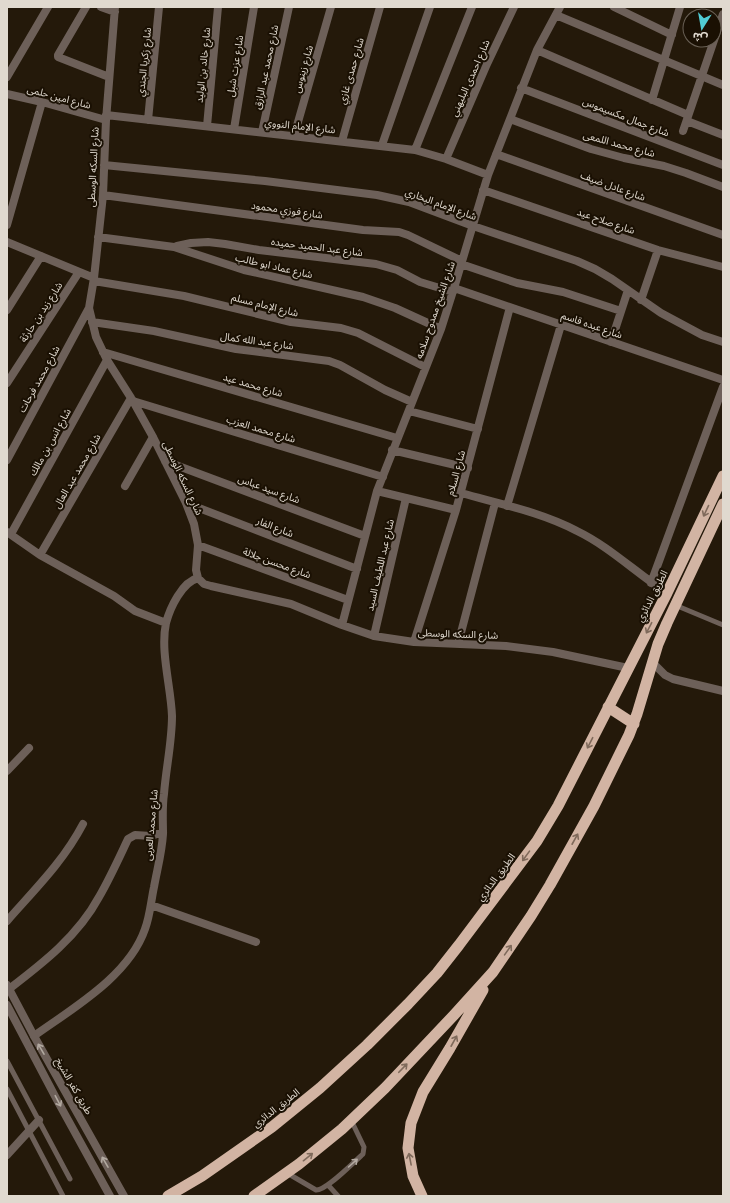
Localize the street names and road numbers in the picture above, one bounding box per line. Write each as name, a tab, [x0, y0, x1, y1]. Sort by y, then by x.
street label: شارع محمد عبد الرازق	[251, 23, 282, 111]
street label: شارع زكريا الجندي	[134, 27, 155, 97]
street label: شارع خالد بن الوليد	[193, 27, 214, 103]
street label: شارع عزت شبل	[224, 34, 247, 98]
street label: شارع حمدى غازي	[335, 36, 368, 106]
street label: شارع احمدى البليهني	[447, 37, 494, 119]
street label: شارع زينوس	[290, 44, 317, 95]
street label: شارع امين حلمى	[25, 82, 92, 113]
street label: شارع جمال مكسيموس	[581, 95, 671, 140]
street label: شارع الإمام النووي	[264, 116, 336, 138]
street label: شارع السكه الوسطى	[84, 126, 103, 207]
street label: شارع محمد اللمعى	[581, 128, 657, 161]
street label: شارع عادل ضيف	[578, 168, 647, 205]
street label: شارع الإمام البخاري	[403, 185, 479, 225]
street label: شارع فوزي محمود	[250, 199, 324, 223]
street label: شارع صلاح عيد	[575, 205, 637, 238]
street label: شارع عبد الحميد حميده	[270, 235, 364, 260]
street label: شارع عماد ابو طالب	[234, 251, 314, 282]
street label: شارع الشيخ ممدوح سلامه	[412, 259, 459, 361]
street label: شارع زيد بن حارثة	[17, 279, 66, 345]
street label: شارع الإمام مسلم	[230, 290, 300, 322]
street label: شارع عبده قاسم	[560, 309, 624, 342]
street label: شارع عبد الله كمال	[219, 329, 295, 354]
street label: شارع محمد فرحات	[15, 343, 64, 415]
street label: شارع محمد عيد	[221, 370, 285, 401]
street label: شارع انس بن مالك	[26, 406, 75, 479]
street label: شارع محمد العزب	[225, 412, 297, 447]
street label: شارع محمد عبد العال	[50, 431, 105, 511]
street label: شارع السكه الوسطى	[159, 439, 206, 518]
street label: شارع السلام	[444, 449, 470, 498]
street label: شارع سيد عباس	[236, 472, 302, 507]
street label: شارع الفار	[253, 514, 296, 541]
street label: شارع عبد اللطيف السيد	[363, 518, 398, 612]
street label: شارع محسن جلالة	[241, 545, 313, 582]
street label: الطريق الدائري	[633, 568, 672, 625]
street label: شارع السكه الوسطى	[418, 626, 498, 643]
street label: شارع محمد العربى	[141, 789, 162, 861]
street label: الطريق الدائري	[474, 851, 519, 904]
street label: طريق كفر الشيخ	[52, 1055, 96, 1117]
street label: الطريق الدائري	[250, 1086, 303, 1132]

